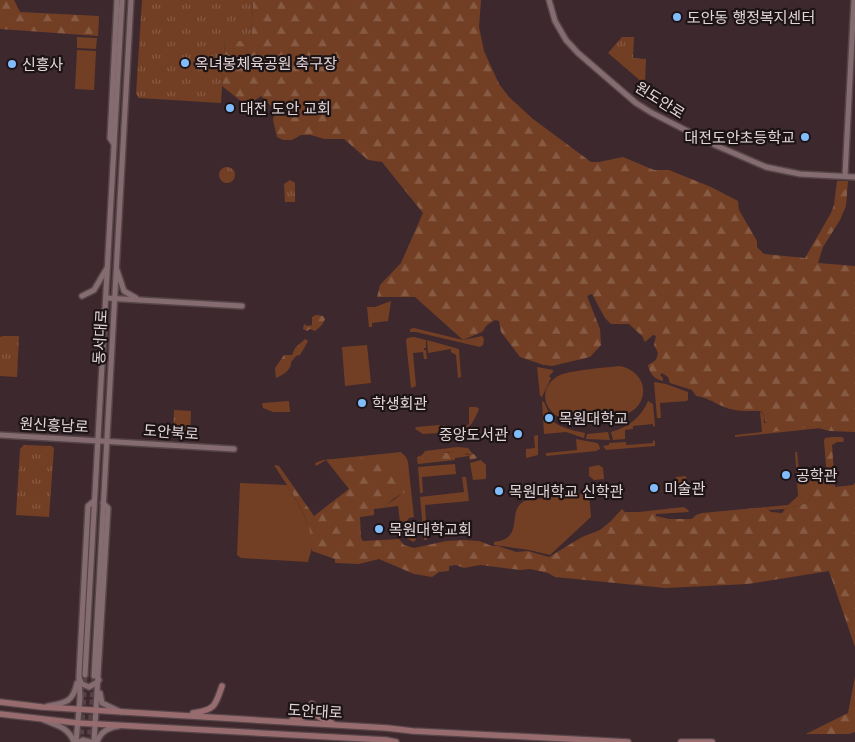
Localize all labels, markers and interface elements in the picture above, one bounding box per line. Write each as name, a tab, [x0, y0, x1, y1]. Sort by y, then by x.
place label: 도안동 행정복지센터	[687, 8, 815, 27]
marker: 도안동 행정복지센터	[671, 11, 683, 23]
place label: 옥녀봉체육공원 축구장	[195, 54, 337, 73]
place label: 신흥사	[22, 55, 64, 74]
marker: 옥녀봉체육공원 축구장	[179, 57, 191, 69]
marker: 신흥사	[6, 58, 18, 70]
street label: 원도안로	[632, 77, 688, 123]
place label: 대전 도안 교회	[240, 99, 331, 118]
marker: 대전 도안 교회	[224, 102, 236, 114]
place label: 대전도안초등학교	[685, 128, 795, 147]
marker: 대전도안초등학교	[799, 131, 811, 143]
street label: 동서대로	[89, 309, 111, 365]
place label: 학생회관	[372, 394, 427, 413]
marker: 학생회관	[356, 397, 368, 409]
place label: 목원대학교	[559, 409, 628, 428]
marker: 목원대학교	[543, 412, 555, 424]
street label: 원신흥남로	[19, 414, 89, 436]
street label: 도안북로	[143, 421, 199, 443]
place label: 중앙도서관	[439, 425, 508, 444]
marker: 중앙도서관	[512, 428, 524, 440]
place label: 공학관	[796, 466, 838, 485]
marker: 공학관	[780, 469, 792, 481]
place label: 미술관	[664, 479, 706, 498]
place label: 목원대학교 신학관	[509, 482, 624, 501]
marker: 미술관	[648, 482, 660, 494]
marker: 목원대학교 신학관	[493, 485, 505, 497]
place label: 목원대학교회	[389, 520, 472, 539]
marker: 목원대학교회	[373, 523, 385, 535]
street label: 도안대로	[287, 700, 343, 722]

